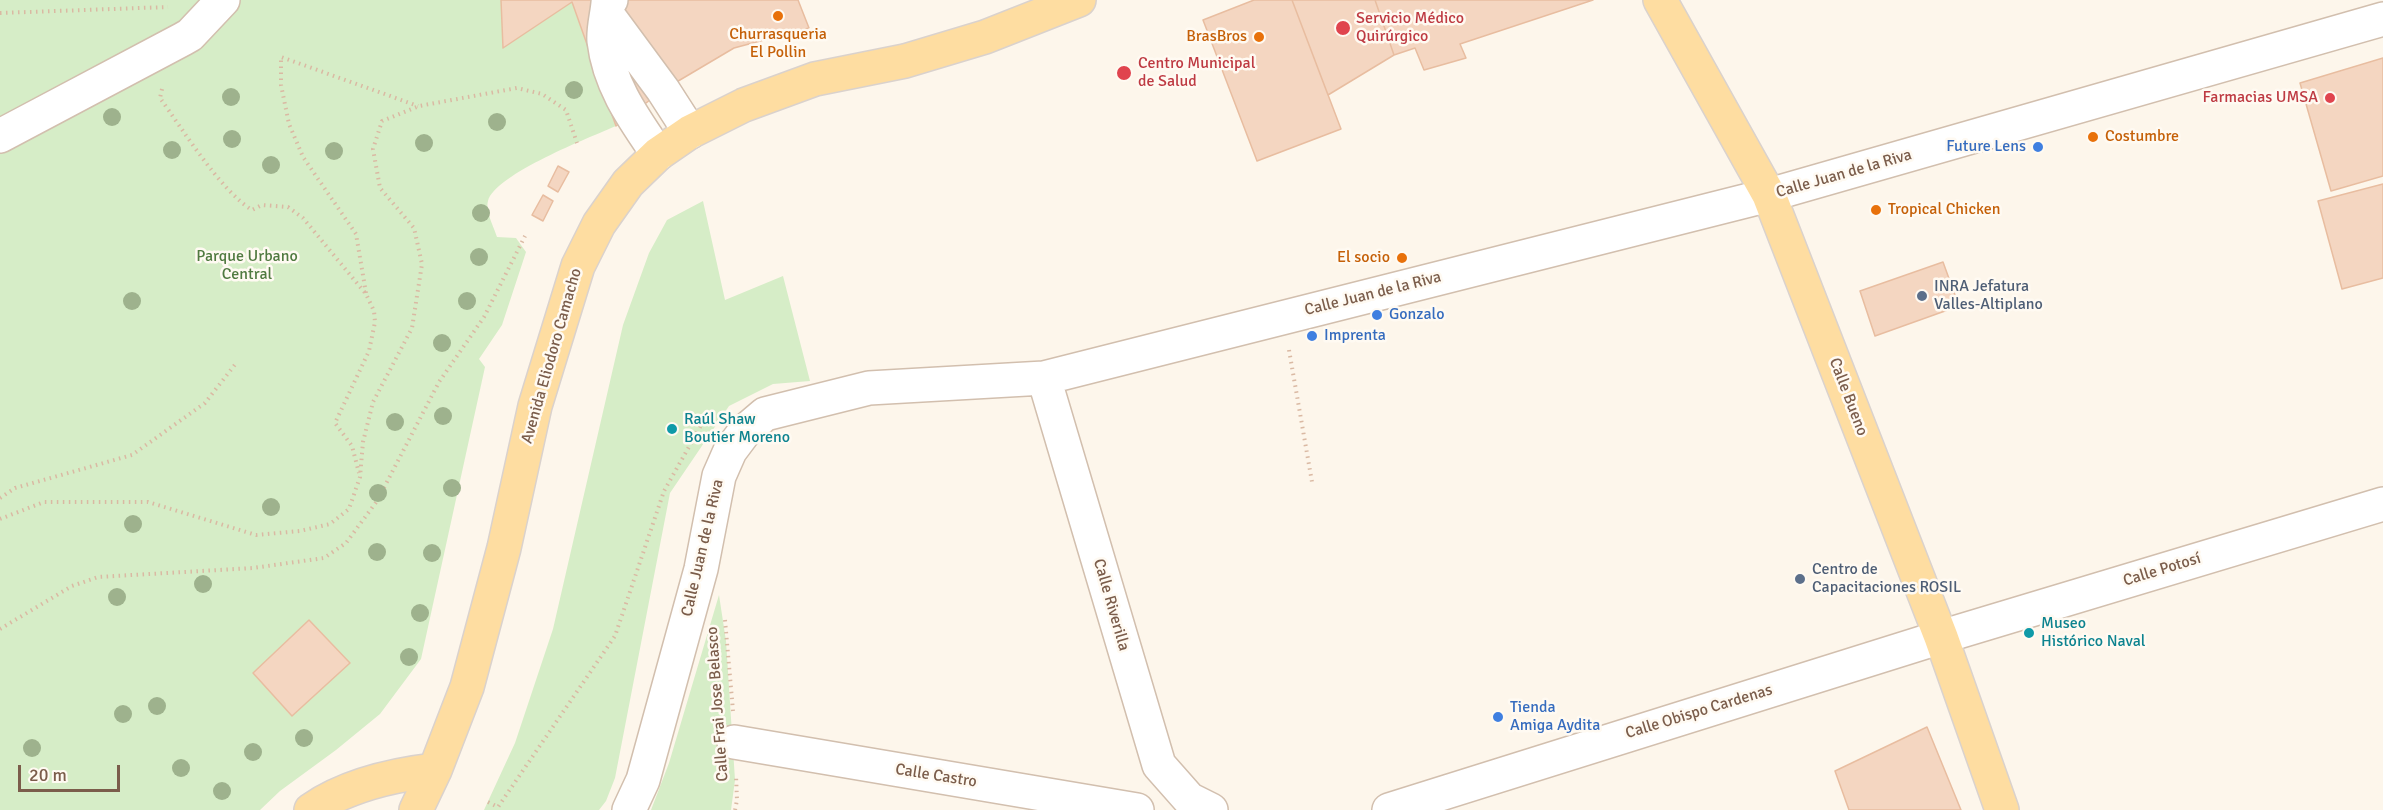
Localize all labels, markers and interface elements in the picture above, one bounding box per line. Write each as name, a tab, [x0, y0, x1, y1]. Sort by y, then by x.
marker: Churrasqueria El Pollin	[771, 9, 785, 23]
place label: Servicio Médico Quirúrgico	[1356, 9, 1464, 47]
marker: Servicio Médico Quirúrgico	[1334, 19, 1352, 37]
place label: Churrasqueria El Pollin	[729, 25, 827, 63]
place label: BrasBros	[1186, 27, 1247, 47]
marker: BrasBros	[1252, 30, 1266, 44]
place label: Centro Municipal de Salud	[1138, 54, 1255, 92]
marker: Centro Municipal de Salud	[1115, 64, 1133, 82]
place label: Farmacias UMSA	[2202, 88, 2318, 108]
marker: Farmacias UMSA	[2323, 91, 2337, 105]
place label: Costumbre	[2105, 127, 2179, 147]
marker: Costumbre	[2086, 130, 2100, 144]
place label: Future Lens	[1946, 137, 2026, 157]
marker: Future Lens	[2031, 140, 2045, 154]
street label: Calle Juan de la Riva	[1774, 145, 1914, 203]
place label: Tropical Chicken	[1888, 200, 2000, 220]
marker: Tropical Chicken	[1869, 203, 1883, 217]
park label: Parque Urbano Central	[196, 247, 298, 285]
place label: El socio	[1337, 248, 1390, 268]
marker: El socio	[1395, 251, 1409, 265]
street label: Avenida Eliodoro Camacho	[518, 266, 586, 446]
street label: Calle Juan de la Riva	[1303, 268, 1443, 320]
place label: INRA Jefatura Valles-Altiplano	[1934, 277, 2043, 315]
marker: INRA Jefatura Valles-Altiplano	[1915, 289, 1929, 303]
place label: Gonzalo	[1389, 305, 1444, 325]
marker: Gonzalo	[1370, 308, 1384, 322]
place label: Imprenta	[1324, 326, 1386, 346]
marker: Imprenta	[1305, 329, 1319, 343]
street label: Calle Bueno	[1824, 355, 1872, 439]
place label: Raúl Shaw Boutier Moreno	[684, 410, 790, 448]
marker: Raúl Shaw Boutier Moreno	[665, 422, 679, 436]
street label: Calle Juan de la Riva	[678, 478, 728, 618]
street label: Calle Potosí	[2121, 549, 2203, 591]
street label: Calle Riverilla	[1089, 557, 1133, 653]
place label: Centro de Capacitaciones ROSIL	[1812, 560, 1961, 598]
marker: Centro de Capacitaciones ROSIL	[1793, 572, 1807, 586]
place label: Museo Histórico Naval	[2041, 614, 2145, 652]
street label: Calle Frai Jose Belasco	[703, 626, 733, 782]
marker: Museo Histórico Naval	[2022, 626, 2036, 640]
street label: Calle Obispo Cardenas	[1623, 681, 1775, 743]
place label: Tienda Amiga Aydita	[1510, 698, 1600, 736]
marker: Tienda Amiga Aydita	[1491, 710, 1505, 724]
scale bar	[21, 753, 123, 791]
street label: Calle Castro	[894, 760, 978, 792]
text: 20 m	[29, 764, 67, 786]

